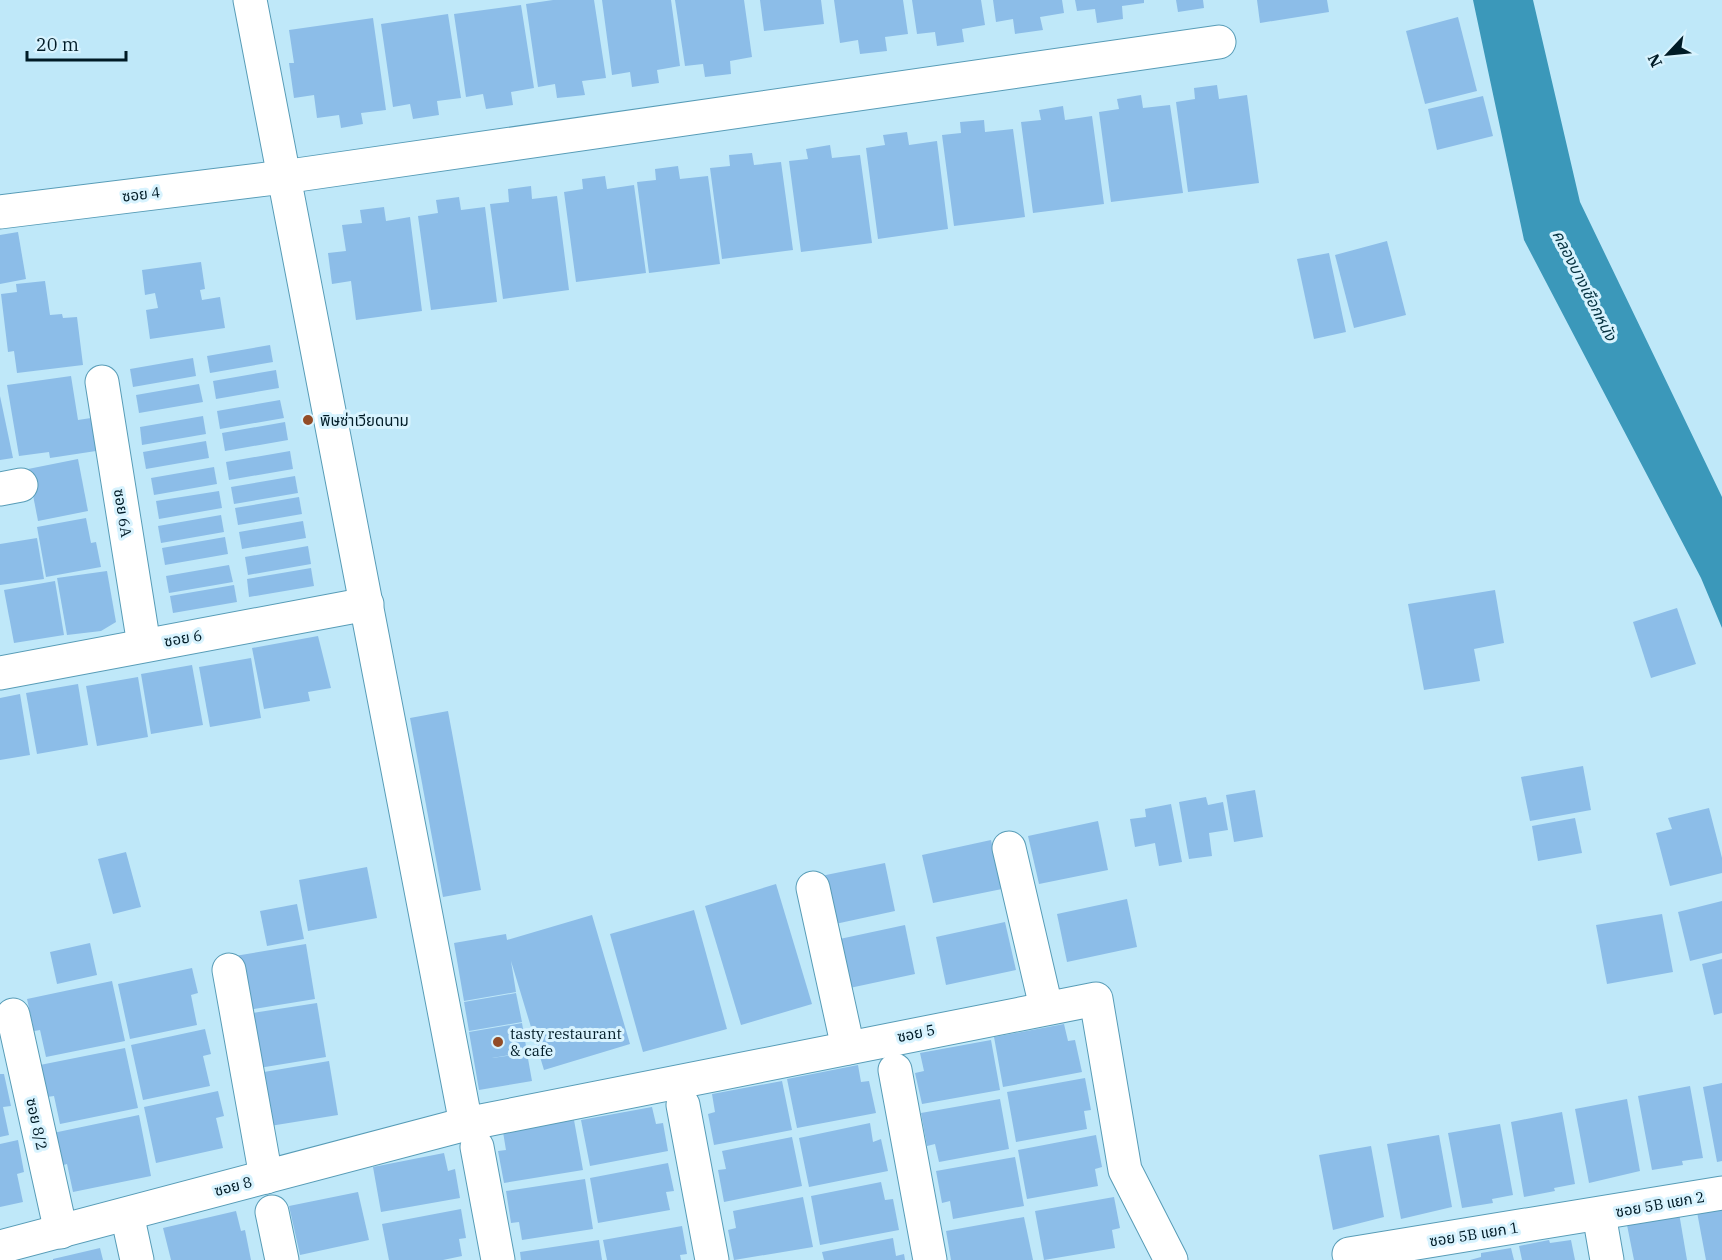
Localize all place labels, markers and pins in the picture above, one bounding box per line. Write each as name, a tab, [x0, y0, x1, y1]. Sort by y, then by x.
place label: พิษซ่าเวียดนาม	[320, 411, 409, 430]
marker: พิษซ่าเวียดนาม	[301, 413, 315, 427]
place label: tasty restaurant & cafe	[510, 1024, 622, 1060]
marker: tasty restaurant & cafe	[491, 1035, 505, 1049]

